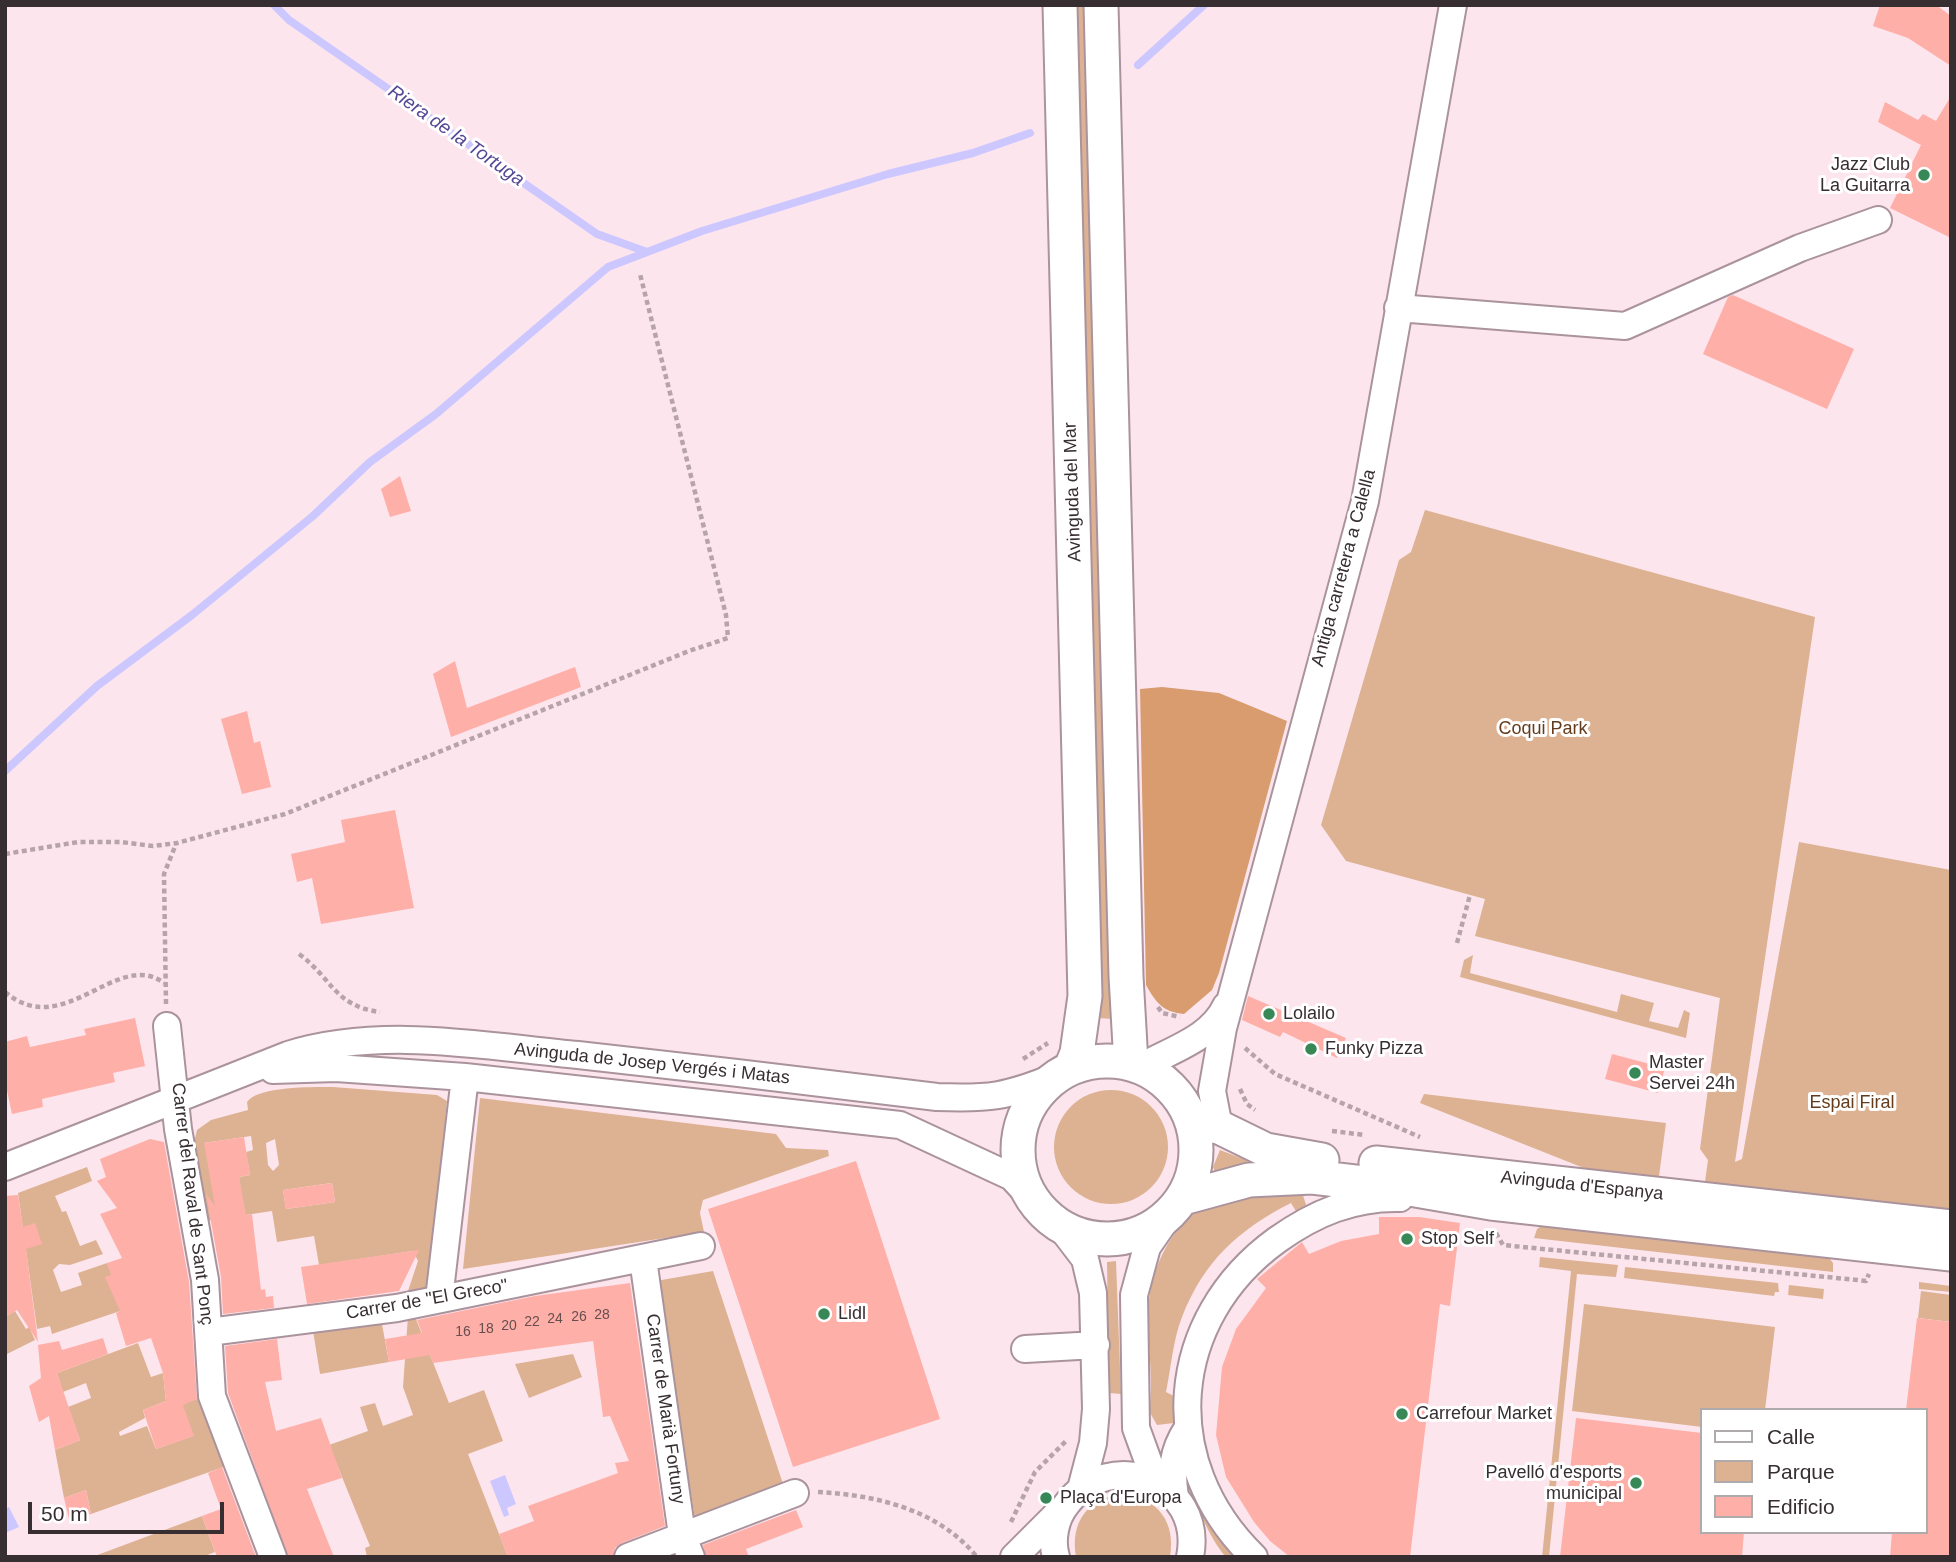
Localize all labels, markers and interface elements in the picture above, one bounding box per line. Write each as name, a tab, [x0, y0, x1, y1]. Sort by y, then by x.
water label: Riera de la Tortuga	[384, 81, 528, 191]
place label: Jazz Club La Guitarra	[1820, 154, 1910, 196]
marker: Jazz Club La Guitarra	[1916, 167, 1932, 183]
street label: Avinguda del Mar	[1060, 422, 1086, 562]
street label: Antiga carretera a Calella	[1307, 467, 1381, 669]
park label: Coqui Park	[1498, 718, 1588, 740]
place label: Lolailo	[1283, 1003, 1335, 1025]
marker: Lolailo	[1261, 1006, 1277, 1022]
place label: Funky Pizza	[1325, 1038, 1423, 1060]
street label: Avinguda de Josep Vergés i Matas	[513, 1039, 791, 1089]
marker: Funky Pizza	[1303, 1041, 1319, 1057]
place label: Master Servei 24h	[1649, 1052, 1735, 1094]
marker: Master Servei 24h	[1627, 1065, 1643, 1081]
street label: Carrer del Raval de Sant Ponç	[166, 1082, 218, 1326]
park label: Espai Firal	[1809, 1092, 1895, 1114]
street label: Avinguda d'Espanya	[1500, 1167, 1664, 1205]
place label: Stop Self	[1421, 1228, 1494, 1250]
marker: Stop Self	[1399, 1231, 1415, 1247]
street label: Carrer de "El Greco"	[344, 1275, 510, 1325]
place label: Lidl	[838, 1303, 866, 1325]
marker: Lidl	[816, 1306, 832, 1322]
house number: 28	[594, 1307, 610, 1323]
house number: 26	[571, 1309, 587, 1325]
house number: 24	[547, 1311, 563, 1327]
street label: Carrer de Marià Fortuny	[641, 1312, 689, 1506]
house number: 22	[524, 1314, 540, 1330]
house number: 20	[501, 1318, 517, 1334]
house number: 18	[478, 1321, 494, 1337]
house number: 16	[455, 1324, 471, 1340]
place label: Carrefour Market	[1416, 1403, 1552, 1425]
marker: Carrefour Market	[1394, 1406, 1410, 1422]
legend	[1700, 1408, 1928, 1534]
text: Calle	[1767, 1425, 1815, 1448]
text: Parque	[1767, 1460, 1835, 1483]
place label: Pavelló d'esports municipal	[1485, 1462, 1622, 1504]
marker: Pavelló d'esports municipal	[1628, 1475, 1644, 1491]
place label: Plaça d'Europa	[1060, 1487, 1182, 1509]
scale bar	[32, 1488, 228, 1532]
marker: Plaça d'Europa	[1038, 1490, 1054, 1506]
text: Edificio	[1767, 1495, 1835, 1518]
text: 50 m	[41, 1502, 88, 1525]

